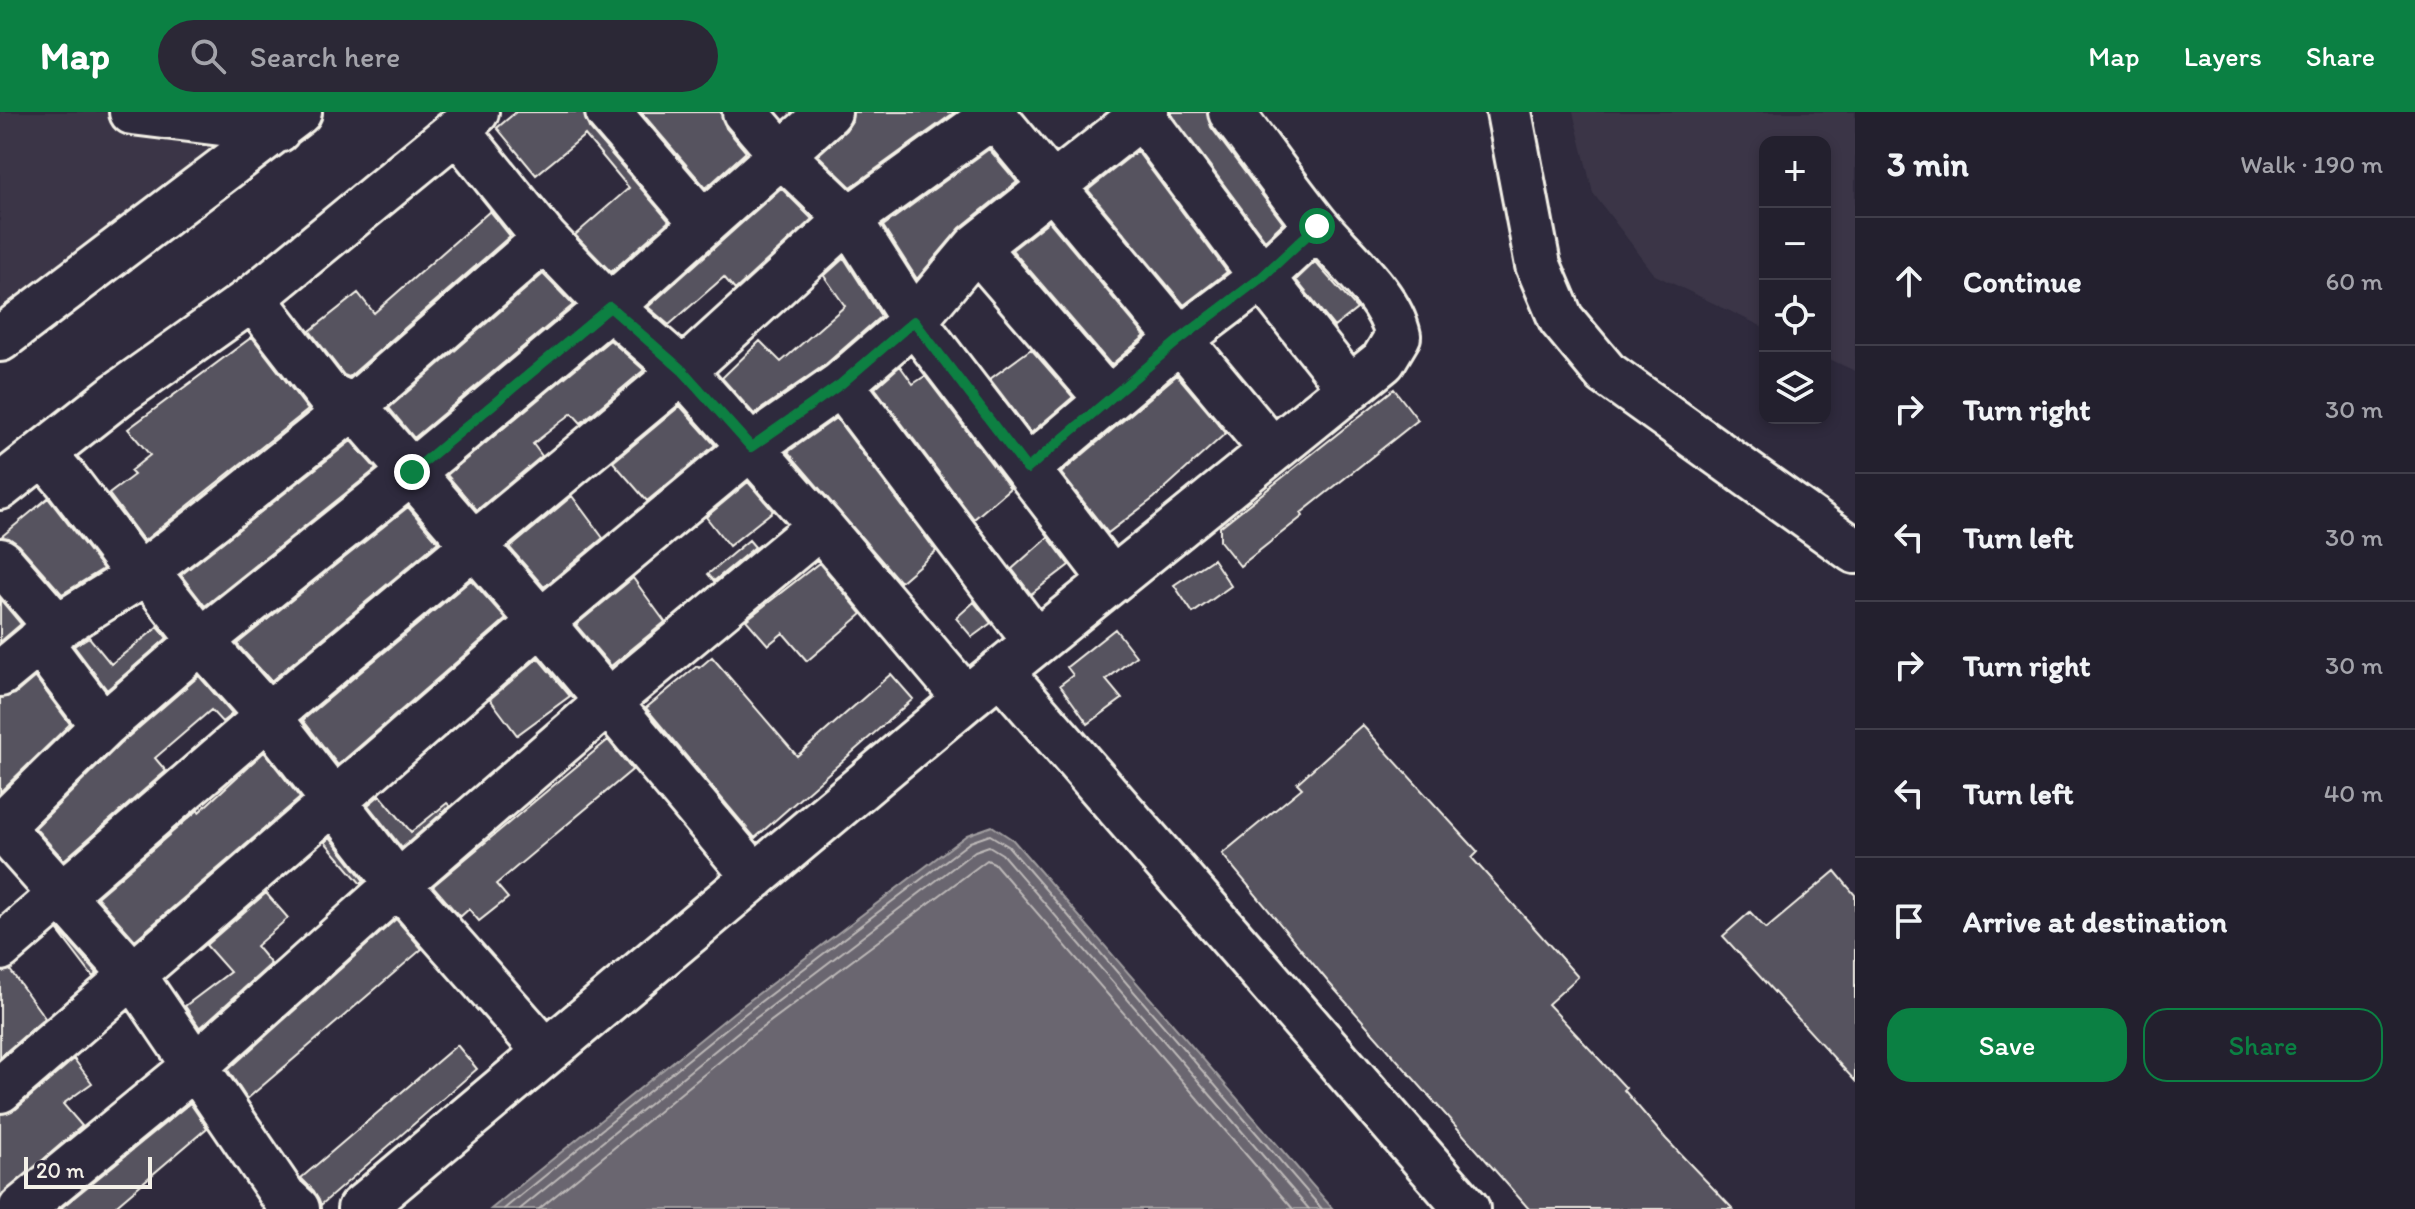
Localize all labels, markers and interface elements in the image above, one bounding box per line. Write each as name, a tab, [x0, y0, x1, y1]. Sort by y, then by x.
search box	[158, 20, 718, 92]
text: Map	[40, 33, 110, 79]
icon: search	[186, 34, 230, 78]
text: Search here	[250, 38, 400, 75]
text: Map	[2088, 39, 2140, 73]
text: Layers	[2184, 39, 2262, 73]
text: Share	[2306, 39, 2375, 73]
map controls	[1759, 136, 1831, 424]
button: +	[1759, 136, 1831, 208]
text: 3 min	[1887, 144, 1969, 185]
text: Walk · 190 m	[2240, 148, 2383, 180]
route start	[1299, 208, 1335, 244]
button: −	[1759, 208, 1831, 280]
icon: ahead	[1887, 259, 1931, 303]
text: Continue	[1963, 263, 2082, 300]
text: 60 m	[2326, 265, 2383, 297]
button: locate	[1759, 280, 1831, 352]
button: layers	[1759, 352, 1831, 424]
icon: right	[1887, 387, 1931, 431]
text: Turn right	[1963, 391, 2091, 428]
text: 30 m	[2325, 393, 2383, 425]
route end	[394, 454, 430, 490]
icon: left	[1887, 515, 1931, 559]
text: Turn left	[1963, 519, 2074, 556]
text: 30 m	[2325, 521, 2383, 553]
icon: right	[1887, 643, 1931, 687]
text: Turn right	[1963, 647, 2091, 684]
text: 30 m	[2325, 649, 2383, 681]
icon: left	[1887, 771, 1931, 815]
text: Turn left	[1963, 775, 2074, 812]
text: 40 m	[2324, 777, 2383, 809]
icon: arrive	[1887, 899, 1931, 943]
text: Arrive at destination	[1963, 903, 2227, 940]
button: Save	[1887, 1008, 2127, 1082]
button: Share	[2143, 1008, 2383, 1082]
scale bar	[24, 1153, 152, 1189]
text: 20 m	[36, 1157, 85, 1184]

